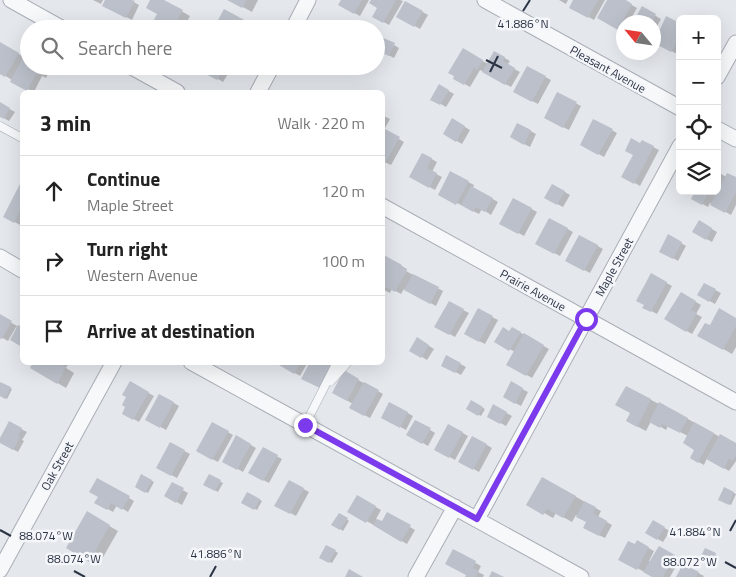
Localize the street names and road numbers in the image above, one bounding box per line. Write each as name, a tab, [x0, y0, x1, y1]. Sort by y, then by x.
street label: Pleasant Avenue	[567, 40, 649, 98]
street label: Maple Street	[590, 233, 638, 300]
street label: Prairie Avenue	[496, 264, 570, 316]
street label: Oak Street	[36, 437, 79, 494]

